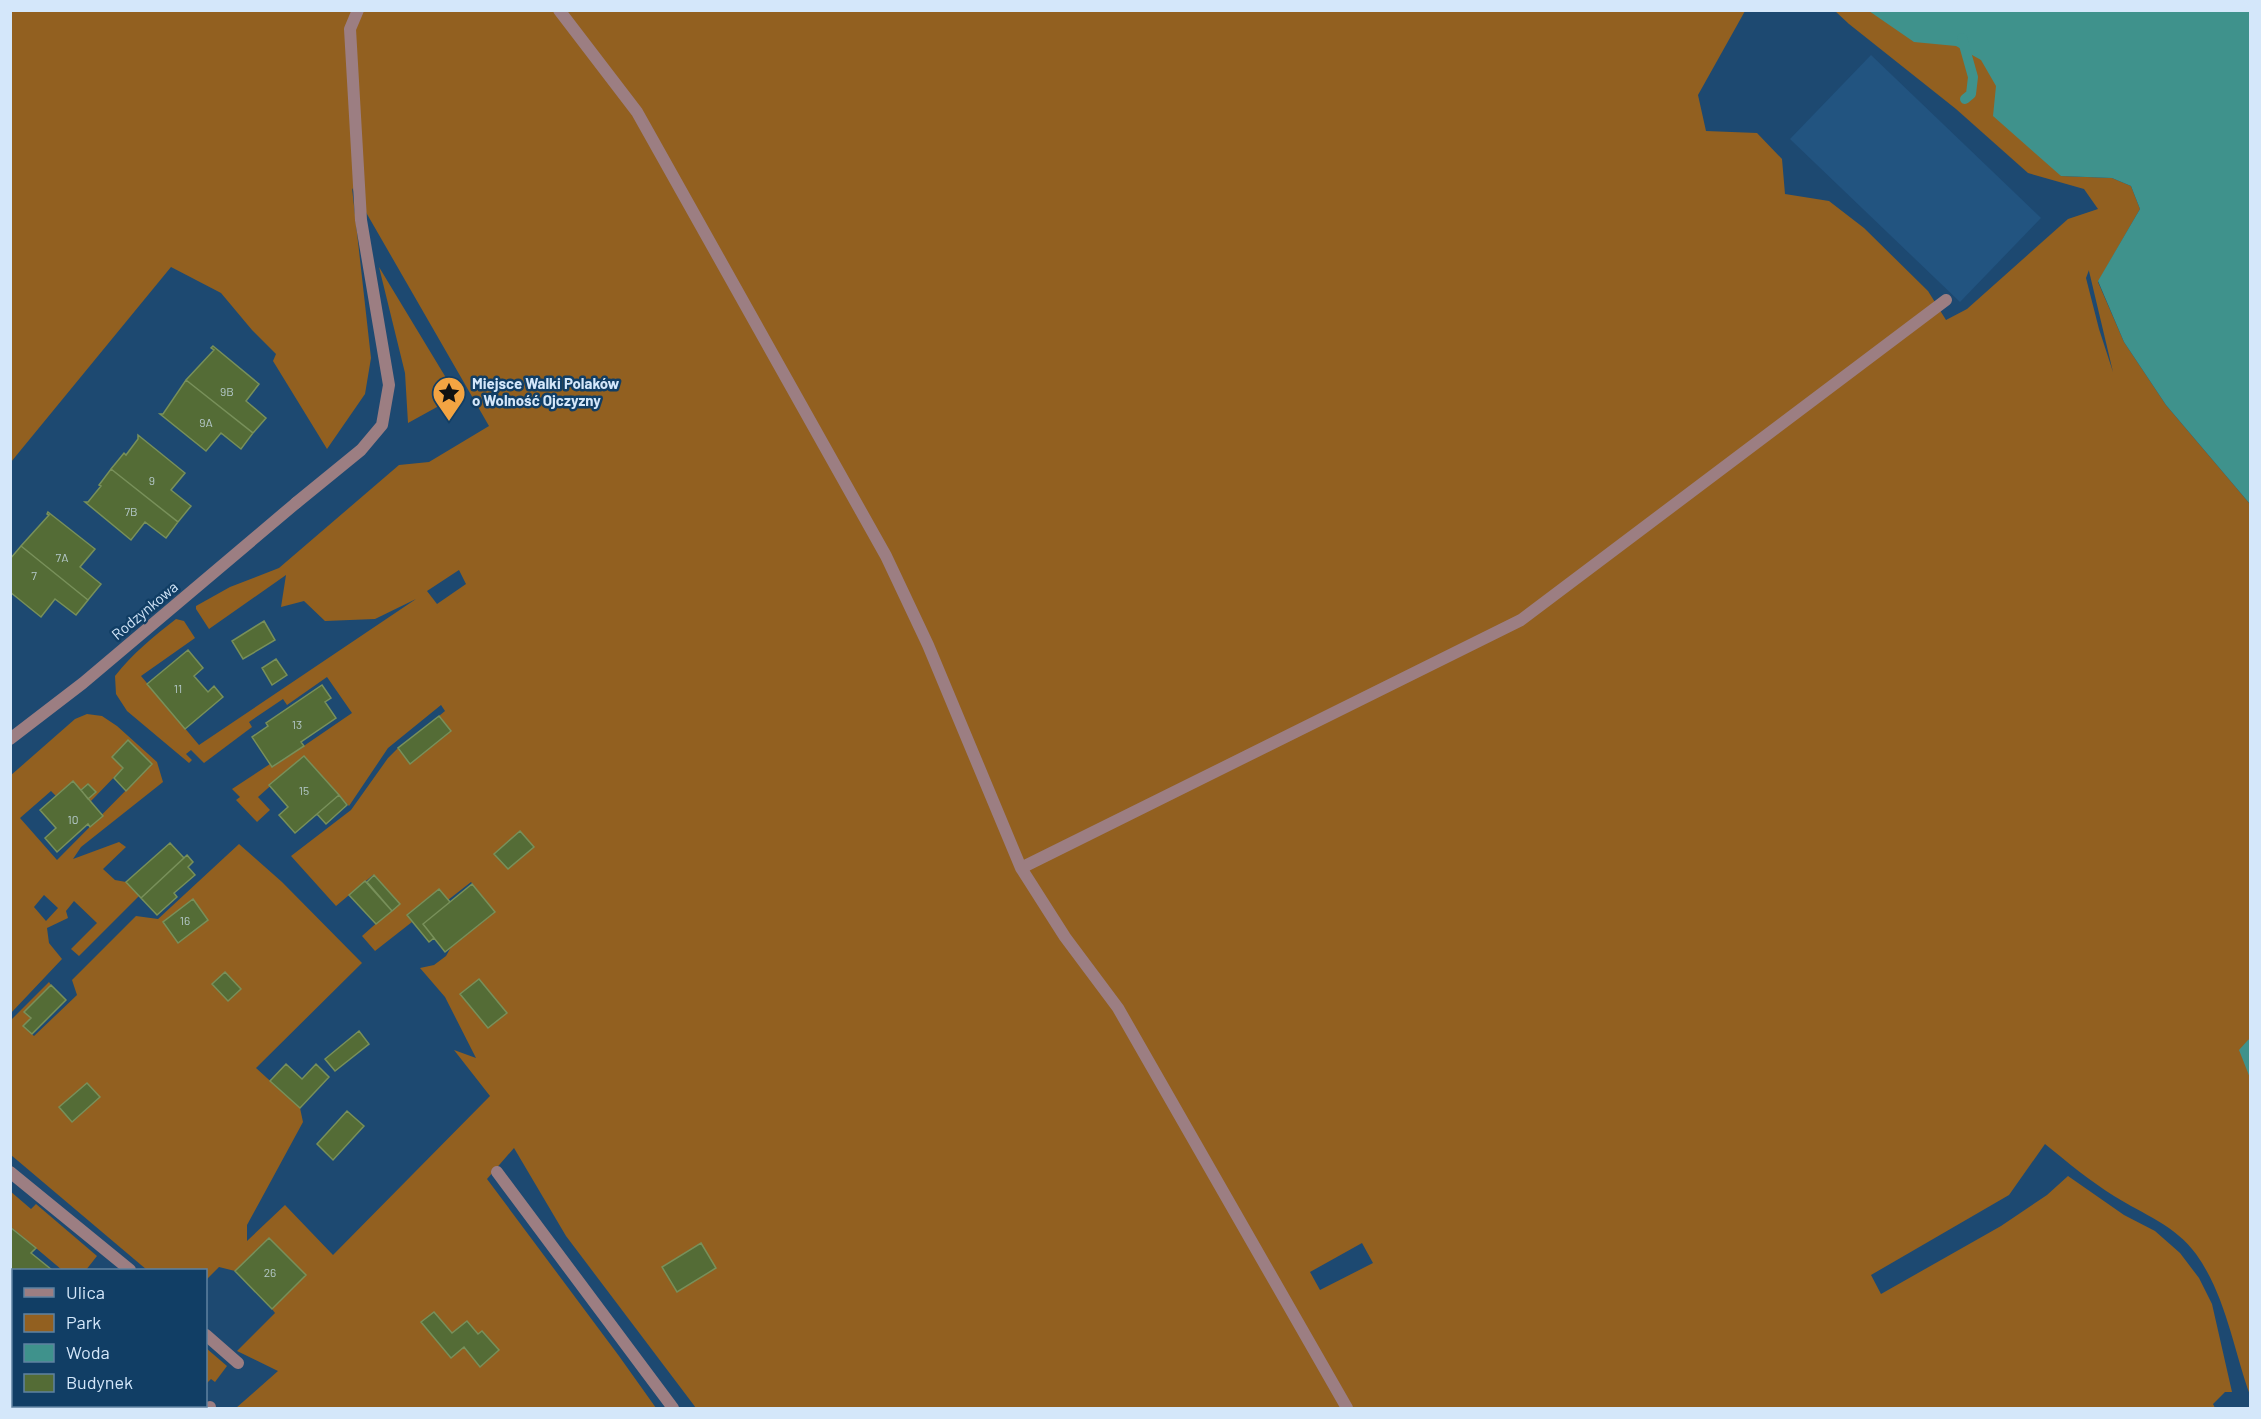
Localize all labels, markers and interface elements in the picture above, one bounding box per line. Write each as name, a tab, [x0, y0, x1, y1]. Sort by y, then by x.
place label: Miejsce Walki Polaków o Wolność Ojczyzny	[472, 374, 619, 409]
place icon: Miejsce Walki Polaków o Wolność Ojczyzny	[431, 375, 467, 422]
house number: 9B	[220, 384, 234, 398]
house number: 9A	[199, 415, 213, 429]
house number: 9	[149, 473, 155, 487]
house number: 7B	[124, 504, 138, 518]
house number: 7A	[56, 550, 68, 564]
house number: 7	[31, 568, 37, 582]
street label: Rodzynkowa	[108, 577, 181, 643]
house number: 11	[174, 681, 182, 695]
house number: 13	[292, 717, 302, 731]
house number: 15	[299, 783, 309, 797]
house number: 10	[68, 812, 78, 826]
house number: 16	[180, 913, 190, 927]
house number: 26	[264, 1265, 276, 1279]
legend	[12, 1269, 207, 1407]
text: Ulica	[66, 1281, 105, 1303]
text: Park	[66, 1311, 101, 1333]
text: Woda	[66, 1341, 110, 1363]
text: Budynek	[66, 1371, 133, 1393]

